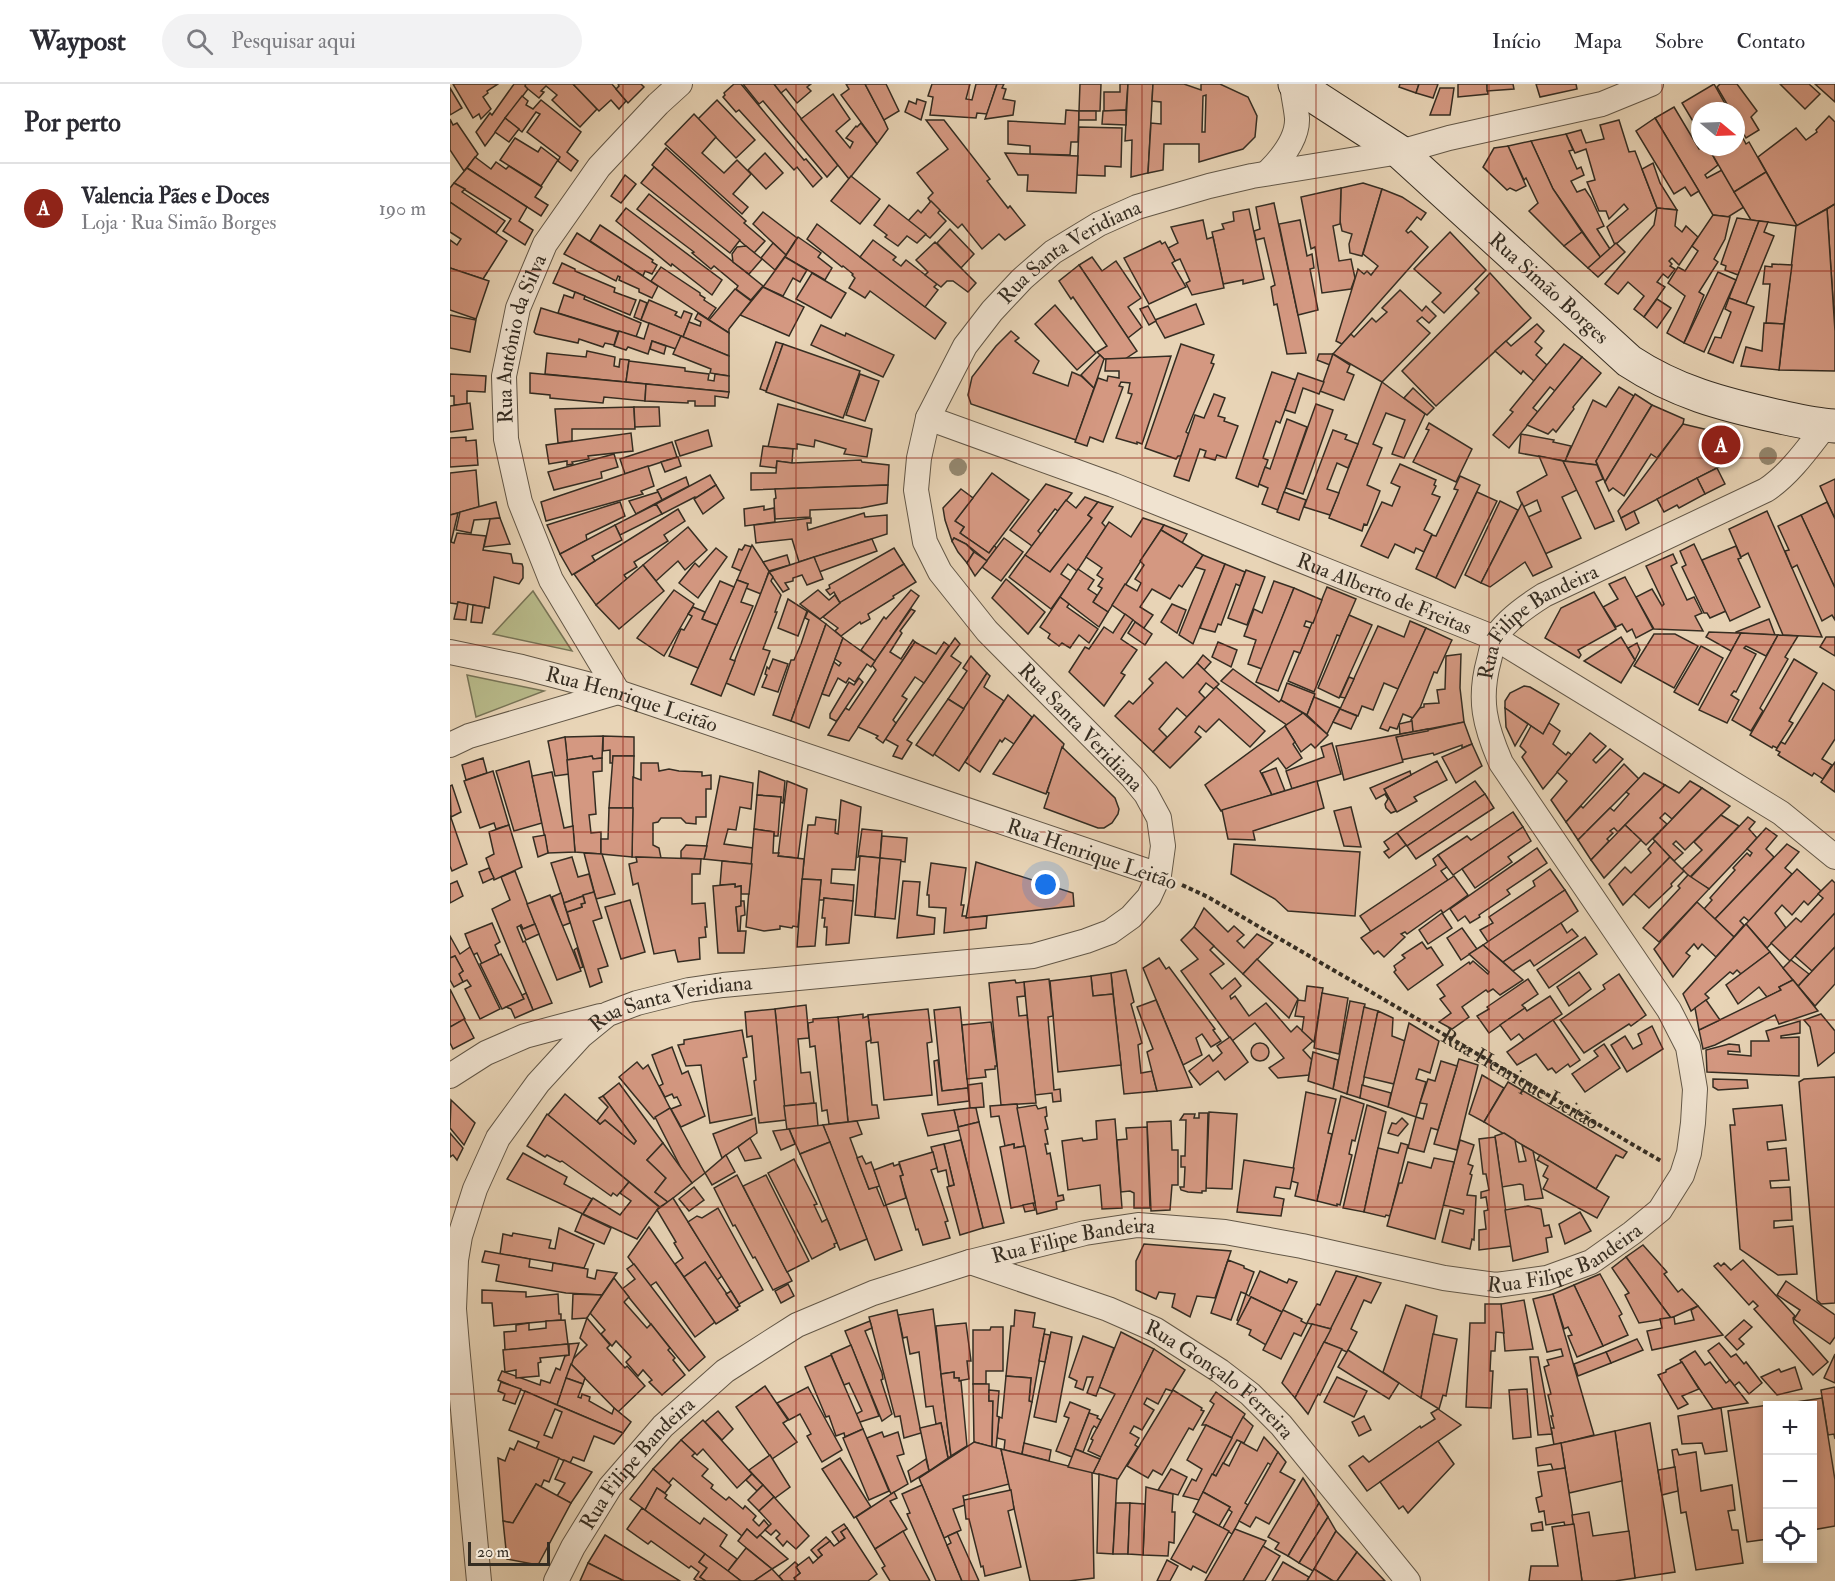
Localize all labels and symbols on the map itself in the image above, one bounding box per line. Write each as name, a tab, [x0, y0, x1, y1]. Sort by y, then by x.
north arrow	[1691, 102, 1745, 156]
street label: Rua Santa Veridiana	[992, 194, 1146, 310]
street label: Rua Simão Borges	[1483, 227, 1615, 350]
street label: Rua Antônio da Silva	[491, 250, 553, 424]
pin: A	[1702, 422, 1740, 468]
street label: Rua Alberto de Freitas	[1293, 547, 1476, 641]
street label: Rua Filipe Bandeira	[1472, 558, 1603, 682]
street label: Rua Santa Veridiana	[1012, 657, 1149, 798]
street label: Rua Henrique Leitão	[543, 661, 721, 739]
street label: Rua Henrique Leitão	[1003, 813, 1181, 896]
your location	[1031, 870, 1060, 899]
street label: Rua Santa Veridiana	[584, 969, 754, 1038]
street label: Rua Henrique Leitão	[1436, 1023, 1604, 1136]
street label: Rua Filipe Bandeira	[989, 1212, 1156, 1270]
street label: Rua Filipe Bandeira	[1485, 1217, 1648, 1300]
street label: Rua Gonçalo Ferreira	[1141, 1314, 1300, 1445]
street label: Rua Filipe Bandeira	[574, 1391, 701, 1535]
scale bar	[468, 1539, 550, 1566]

